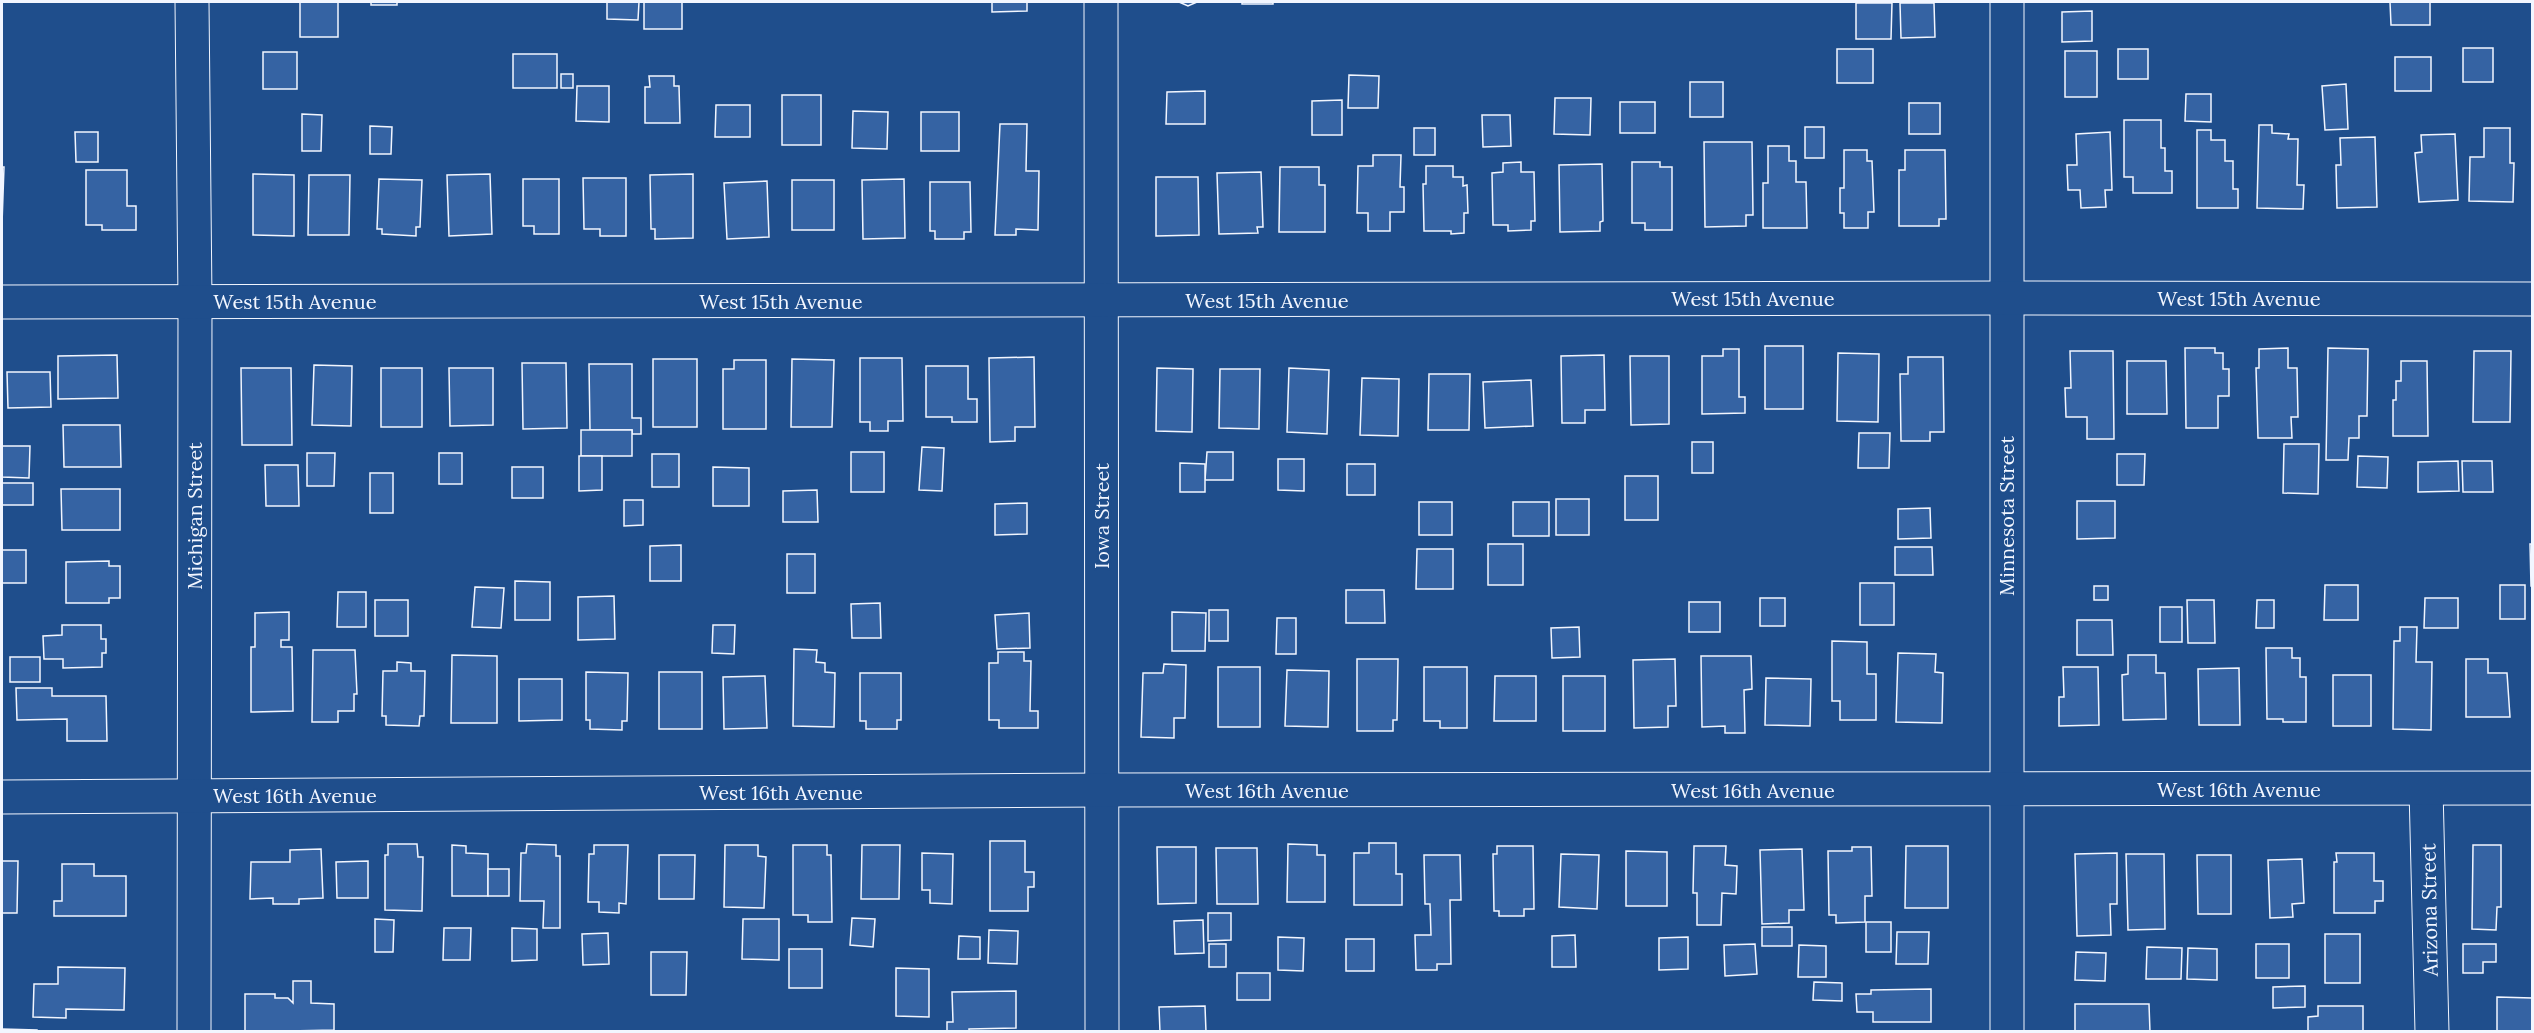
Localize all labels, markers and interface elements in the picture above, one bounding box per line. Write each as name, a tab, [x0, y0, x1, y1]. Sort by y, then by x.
street label: West 15th Avenue	[1671, 286, 1835, 311]
street label: West 15th Avenue	[2157, 286, 2321, 311]
street label: West 15th Avenue	[1185, 288, 1349, 313]
street label: West 15th Avenue	[213, 289, 377, 314]
street label: West 15th Avenue	[699, 289, 863, 314]
street label: Minnesota Street	[1994, 436, 2019, 596]
street label: Michigan Street	[182, 442, 207, 590]
street label: Iowa Street	[1089, 463, 1114, 569]
street label: West 16th Avenue	[2157, 777, 2321, 802]
street label: West 16th Avenue	[1185, 778, 1349, 803]
street label: West 16th Avenue	[1671, 778, 1835, 803]
street label: West 16th Avenue	[699, 780, 863, 805]
street label: West 16th Avenue	[213, 783, 377, 808]
street label: Arizona Street	[2415, 843, 2443, 978]

